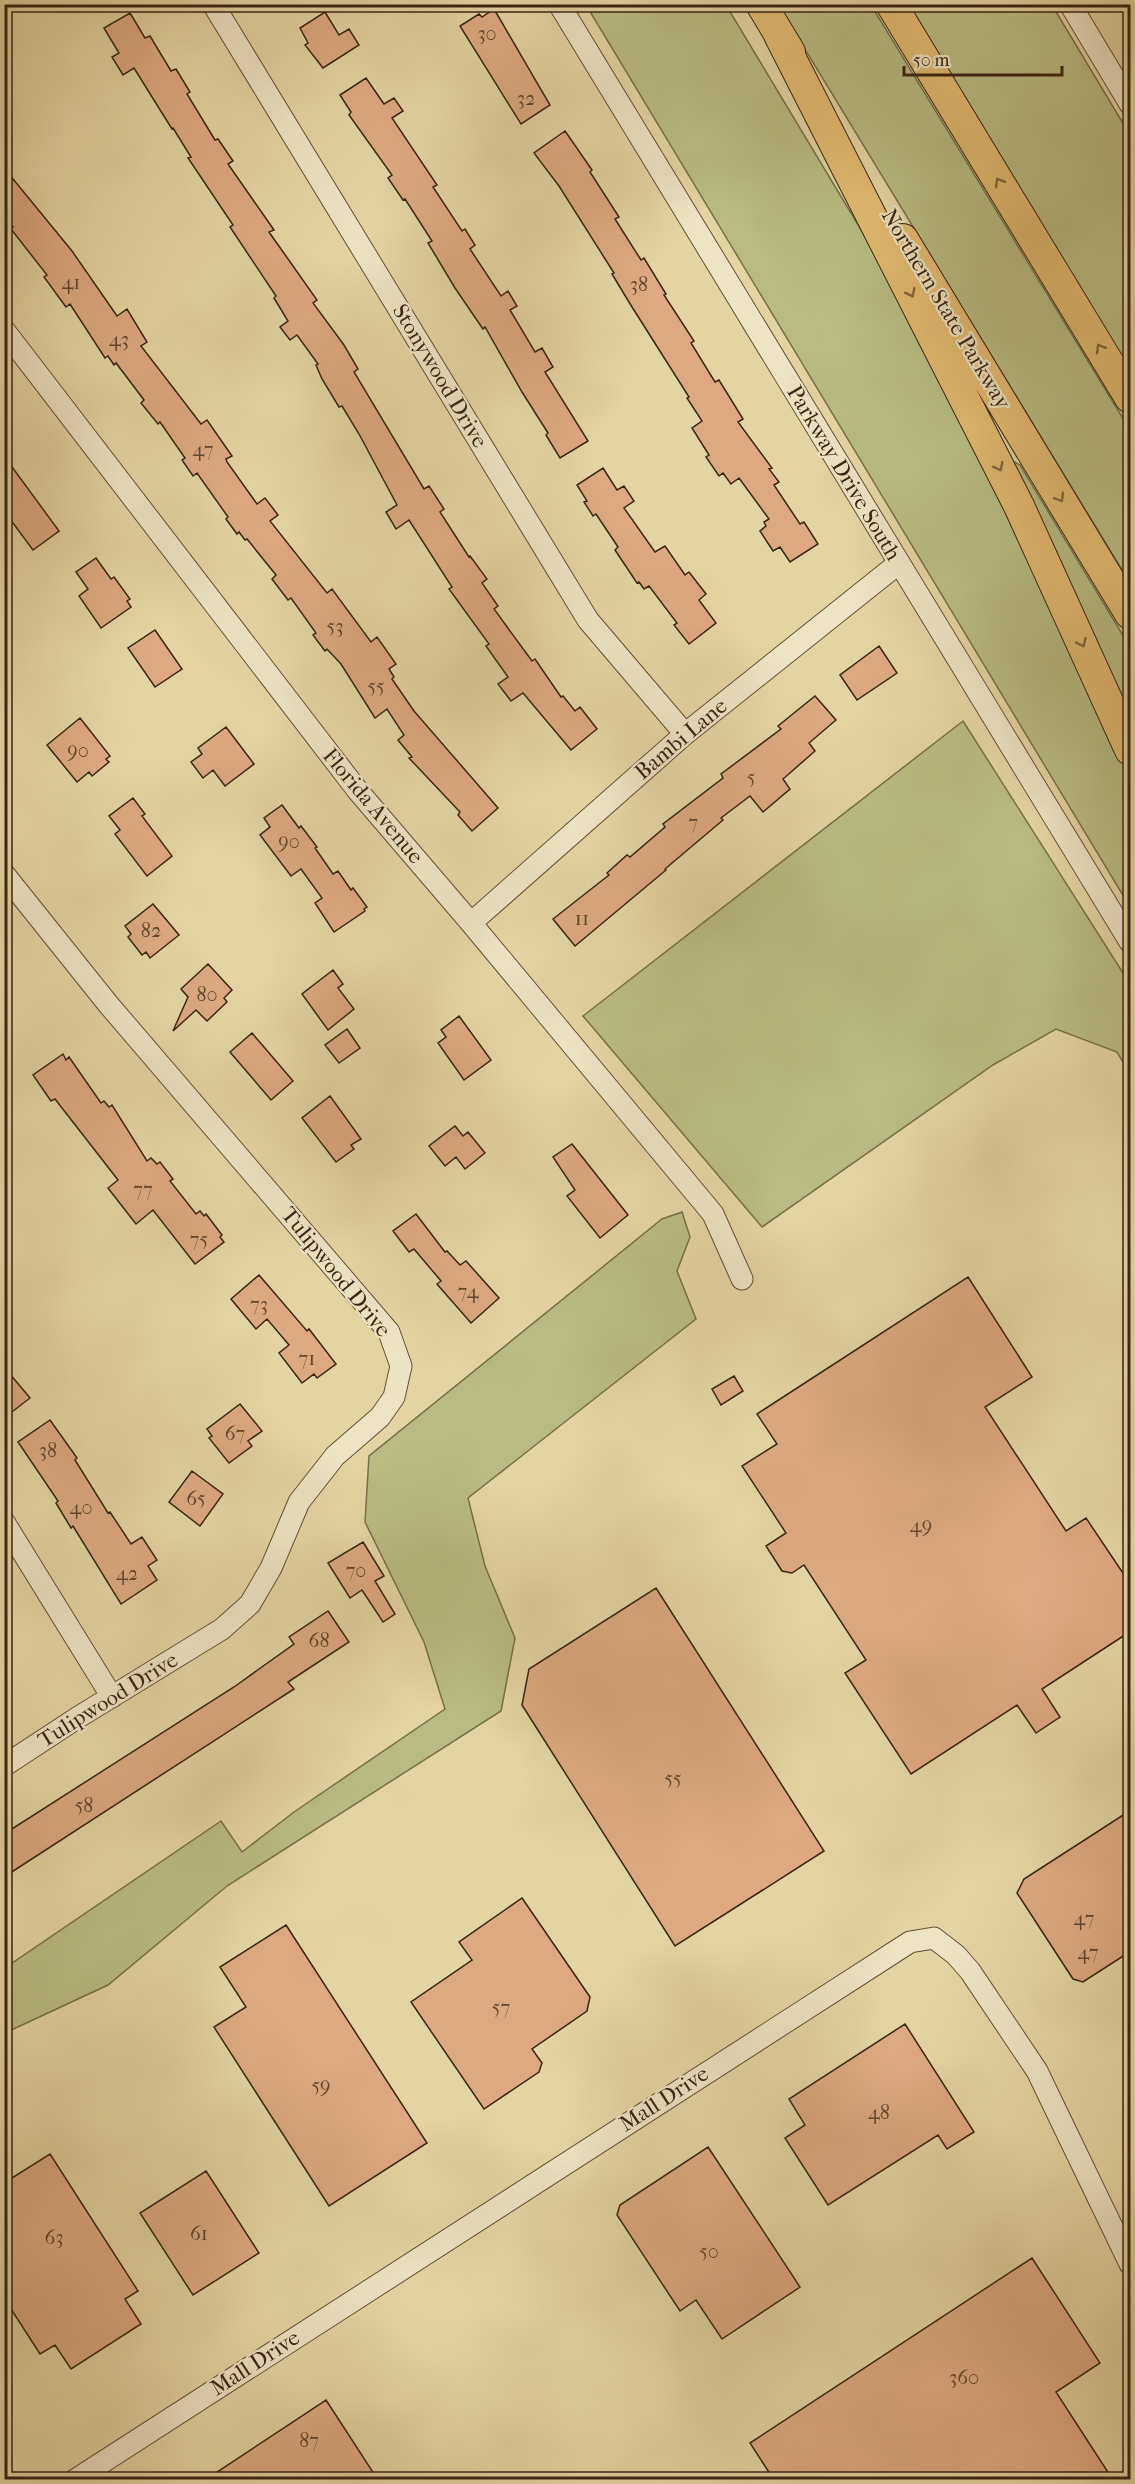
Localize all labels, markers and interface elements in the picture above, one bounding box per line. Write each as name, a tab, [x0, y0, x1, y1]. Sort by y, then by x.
house number: 30	[477, 22, 497, 45]
scale bar	[904, 39, 1062, 77]
text: 50 m	[913, 50, 950, 71]
house number: 32	[517, 87, 535, 110]
one-way arrow	[994, 178, 1006, 188]
street label: Northern State Parkway	[876, 204, 1017, 415]
house number: 41	[62, 271, 80, 294]
house number: 38	[630, 273, 648, 296]
one-way arrow	[903, 287, 915, 298]
street label: Stonywood Drive	[387, 300, 493, 453]
house number: 43	[109, 328, 129, 351]
one-way arrow	[1096, 344, 1108, 354]
street label: Parkway Drive South	[781, 381, 907, 566]
house number: 47	[193, 438, 214, 461]
one-way arrow	[992, 461, 1003, 471]
one-way arrow	[1053, 492, 1065, 502]
house number: 53	[327, 615, 343, 638]
one-way arrow	[1074, 637, 1086, 648]
house number: 55	[367, 675, 385, 698]
street label: Bambi Lane	[630, 693, 732, 785]
house number: 90	[67, 739, 89, 762]
street label: Florida Avenue	[317, 743, 429, 869]
house number: 5	[747, 766, 755, 789]
house number: 7	[688, 811, 698, 834]
house number: 90	[278, 830, 300, 853]
house number: 11	[575, 907, 589, 930]
house number: 82	[141, 919, 161, 942]
house number: 80	[196, 983, 218, 1006]
house number: 77	[133, 1178, 153, 1201]
street label: Tulipwood Drive	[276, 1202, 396, 1342]
house number: 75	[190, 1228, 208, 1251]
house number: 74	[458, 1280, 480, 1303]
house number: 73	[250, 1293, 268, 1316]
house number: 71	[299, 1347, 315, 1370]
house number: 67	[225, 1422, 246, 1445]
house number: 38	[39, 1439, 57, 1462]
house number: 65	[186, 1487, 206, 1510]
house number: 40	[70, 1496, 92, 1519]
house number: 49	[910, 1514, 932, 1537]
house number: 70	[346, 1559, 366, 1582]
house number: 42	[116, 1562, 138, 1585]
house number: 68	[309, 1629, 329, 1652]
street label: Tulipwood Drive	[33, 1647, 183, 1753]
house number: 55	[664, 1767, 682, 1790]
house number: 58	[75, 1794, 93, 1817]
house number: 47	[1074, 1907, 1095, 1930]
house number: 47	[1078, 1941, 1099, 1964]
house number: 57	[492, 1996, 510, 2019]
street label: Mall Drive	[615, 2061, 714, 2137]
house number: 59	[311, 2074, 331, 2097]
house number: 48	[868, 2101, 890, 2124]
house number: 61	[190, 2222, 208, 2245]
house number: 63	[44, 2226, 64, 2249]
house number: 50	[699, 2240, 719, 2263]
street label: Mall Drive	[206, 2325, 305, 2401]
house number: 360	[949, 2366, 979, 2389]
house number: 87	[299, 2429, 319, 2452]

